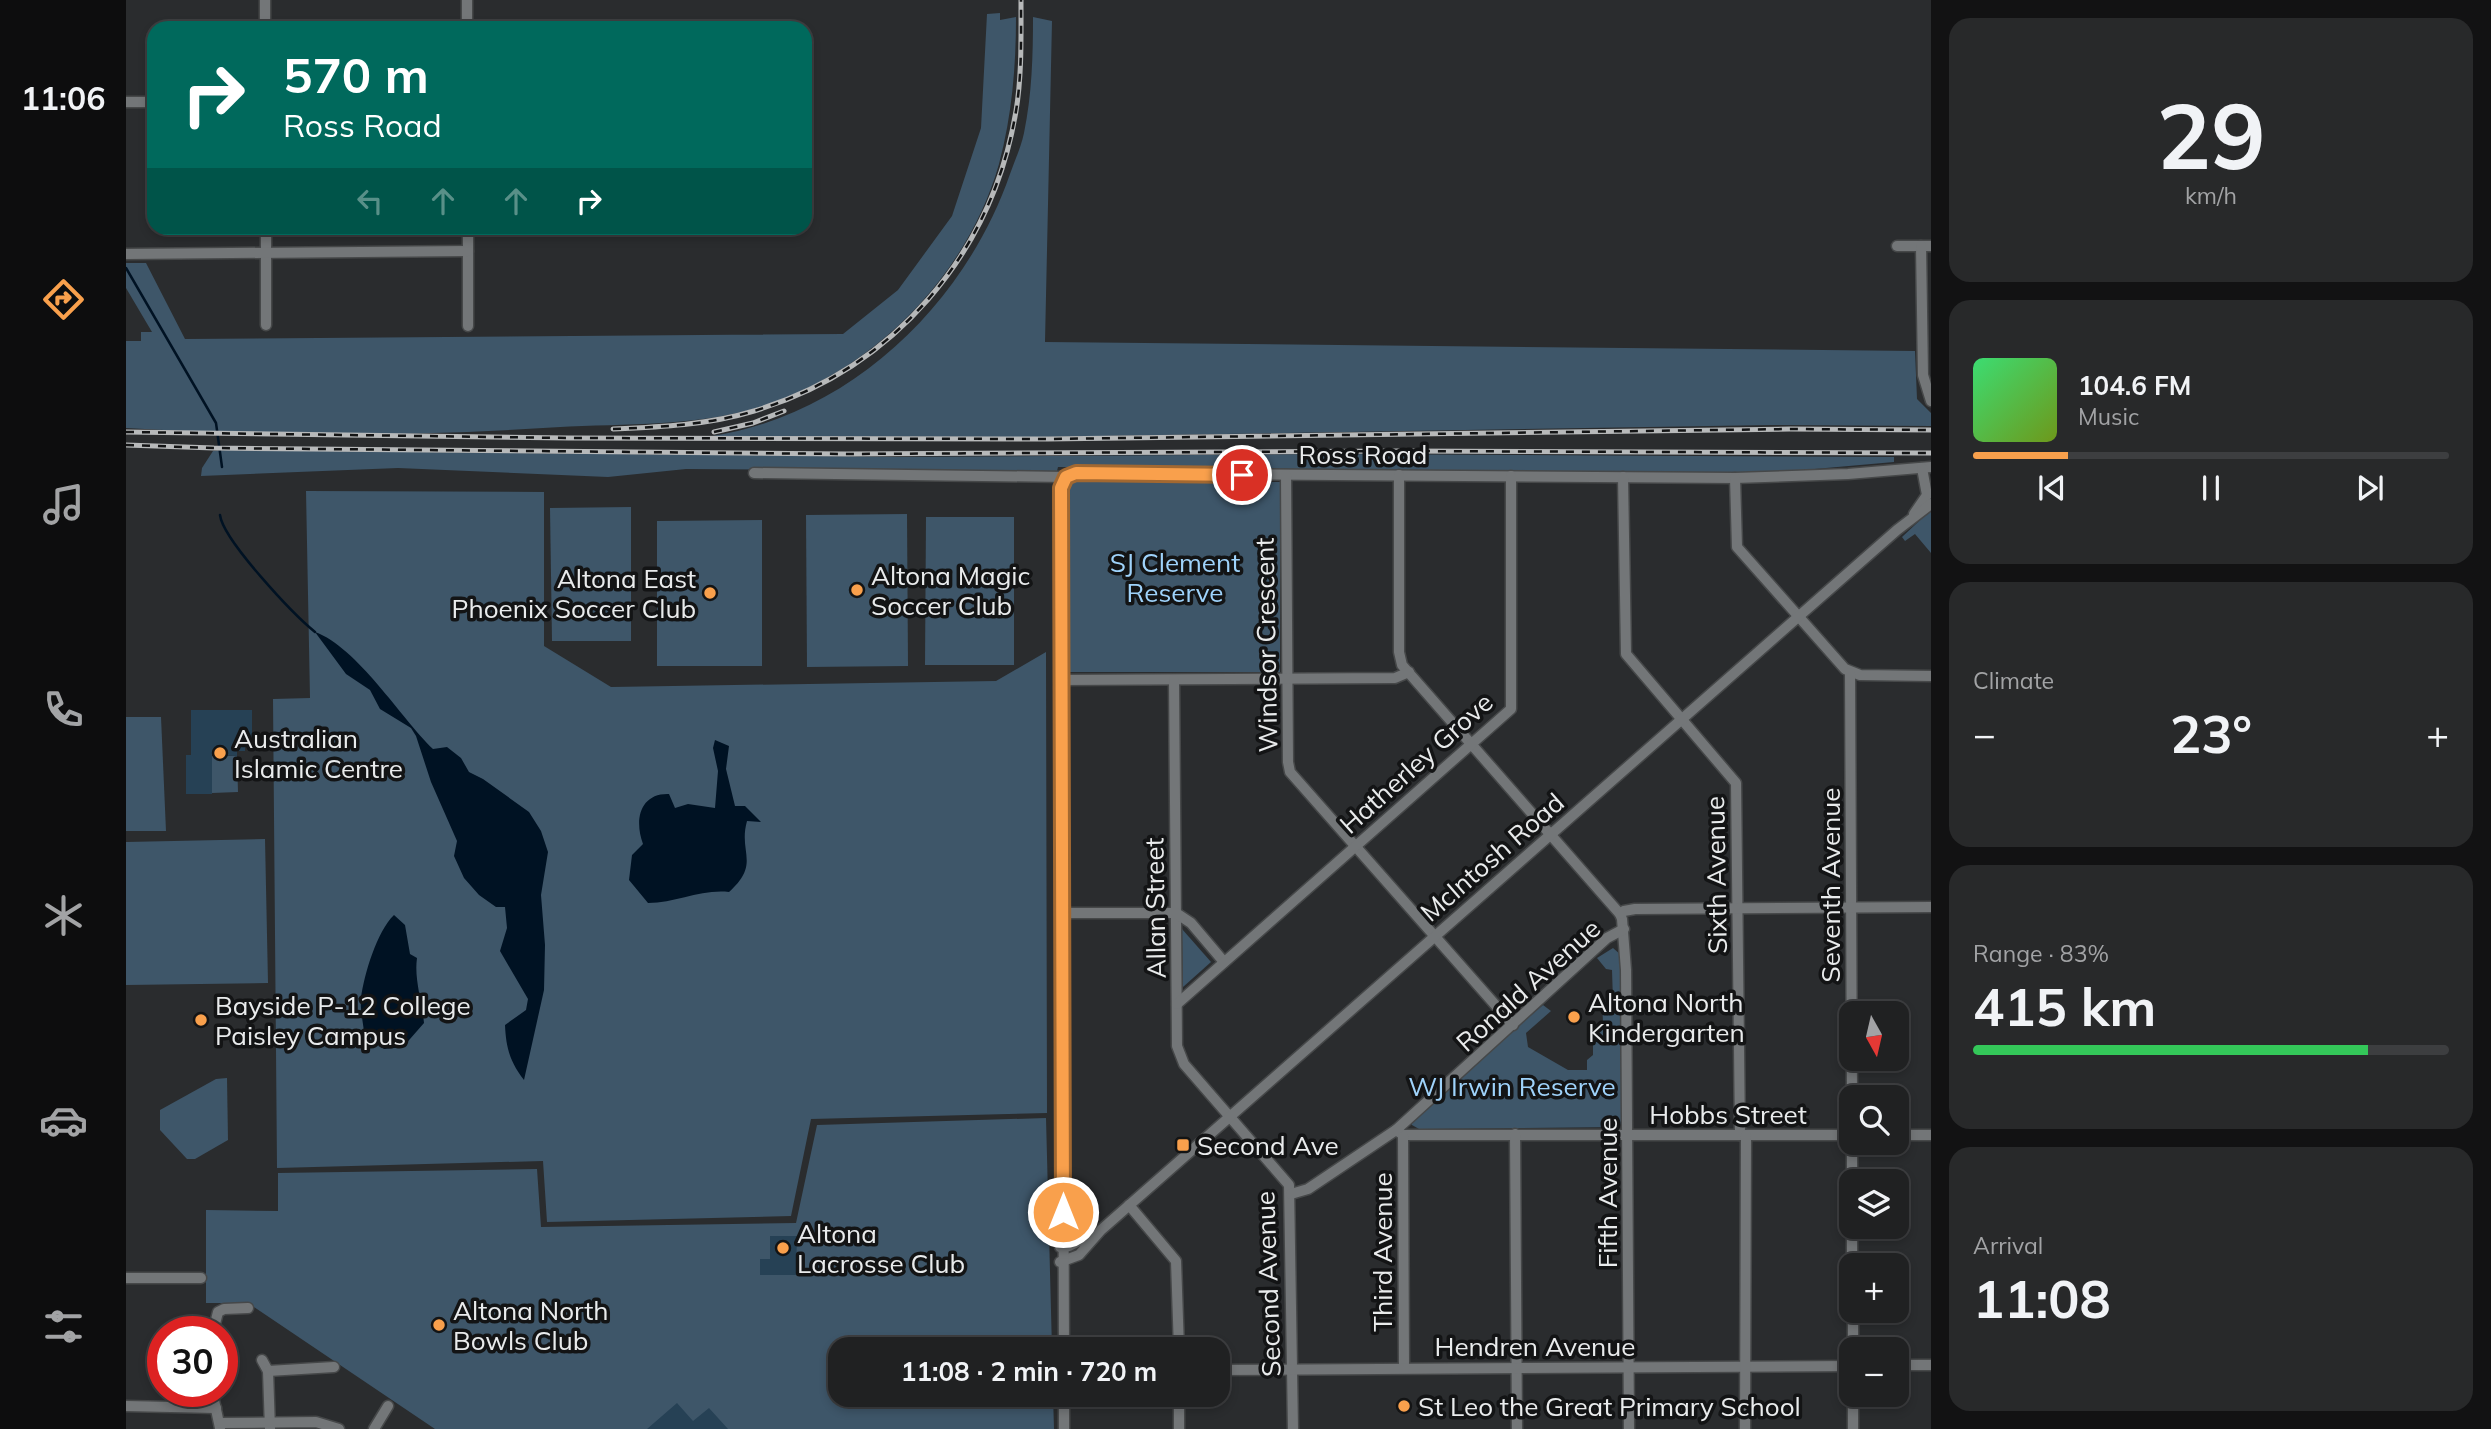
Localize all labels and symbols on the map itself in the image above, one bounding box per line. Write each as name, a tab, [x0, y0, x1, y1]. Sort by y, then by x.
street label: Ross Road	[1299, 438, 1427, 471]
pin	[1212, 445, 1272, 505]
street label: Windsor Crescent	[1248, 537, 1284, 753]
park label: SJ Clement Reserve	[1110, 546, 1240, 609]
place label: Altona Magic Soccer Club	[871, 559, 1030, 622]
place label: Altona East Phoenix Soccer Club	[452, 562, 696, 625]
marker: Altona Magic Soccer Club	[849, 582, 865, 598]
marker: Altona East Phoenix Soccer Club	[702, 585, 718, 601]
street label: Hatherley Grove	[1333, 686, 1499, 840]
place label: Australian Islamic Centre	[234, 722, 403, 785]
marker: Australian Islamic Centre	[212, 745, 228, 761]
street label: McIntosh Road	[1413, 786, 1571, 928]
street label: Seventh Avenue	[1814, 788, 1847, 982]
street label: Sixth Avenue	[1698, 796, 1734, 954]
street label: Allan Street	[1137, 837, 1173, 979]
street label: Ronald Avenue	[1449, 912, 1607, 1058]
place label: Altona North Kindergarten	[1588, 986, 1745, 1049]
place label: Bayside P-12 College Paisley Campus	[215, 989, 471, 1052]
north arrow	[1839, 1001, 1909, 1071]
marker: Altona North Kindergarten	[1566, 1009, 1582, 1025]
marker: Bayside P-12 College Paisley Campus	[193, 1012, 209, 1028]
park label: WJ Irwin Reserve	[1408, 1070, 1616, 1103]
street label: Hobbs Street	[1649, 1098, 1807, 1131]
street label: Fifth Avenue	[1591, 1118, 1624, 1268]
place label: Second Ave	[1197, 1129, 1339, 1162]
marker: Second Ave	[1175, 1137, 1191, 1153]
street label: Third Avenue	[1366, 1172, 1399, 1332]
position arrow	[1026, 1175, 1100, 1249]
street label: Second Avenue	[1248, 1190, 1288, 1378]
place label: Altona Lacrosse Club	[797, 1217, 965, 1280]
marker: Altona Lacrosse Club	[775, 1240, 791, 1256]
place label: Altona North Bowls Club	[453, 1294, 608, 1357]
speed limit sign: 30	[147, 1316, 238, 1407]
marker: Altona North Bowls Club	[431, 1317, 447, 1333]
street label: Hendren Avenue	[1435, 1330, 1635, 1363]
place label: St Leo the Great Primary School	[1418, 1390, 1801, 1423]
marker: St Leo the Great Primary School	[1396, 1398, 1412, 1414]

